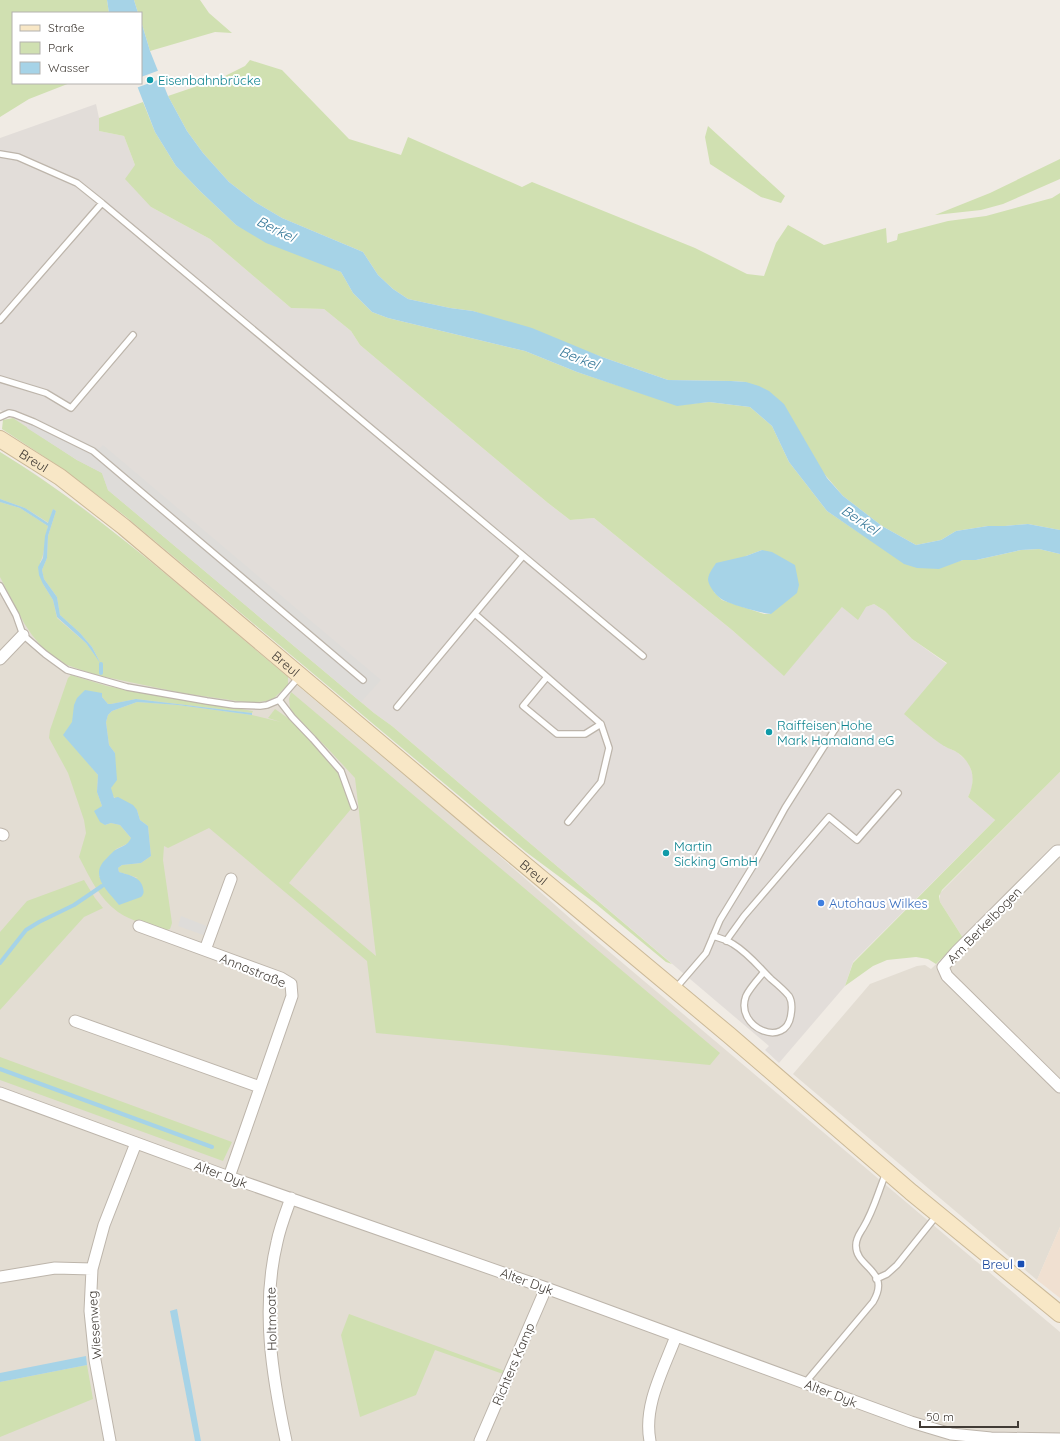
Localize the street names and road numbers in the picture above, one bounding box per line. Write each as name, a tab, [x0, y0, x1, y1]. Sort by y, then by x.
street label: Breul	[16, 445, 51, 475]
street label: Breul	[269, 647, 303, 680]
street label: Breul	[517, 856, 551, 888]
street label: Am Berkelbogen	[943, 883, 1025, 967]
street label: Annastraße	[218, 950, 288, 990]
street label: Alter Dyk	[192, 1157, 250, 1191]
street label: Alter Dyk	[498, 1264, 556, 1298]
street label: Holtmoate	[262, 1287, 280, 1351]
street label: Wiesenweg	[84, 1290, 104, 1360]
street label: Richters Kamp	[488, 1320, 538, 1408]
street label: Alter Dyk	[802, 1376, 860, 1410]

